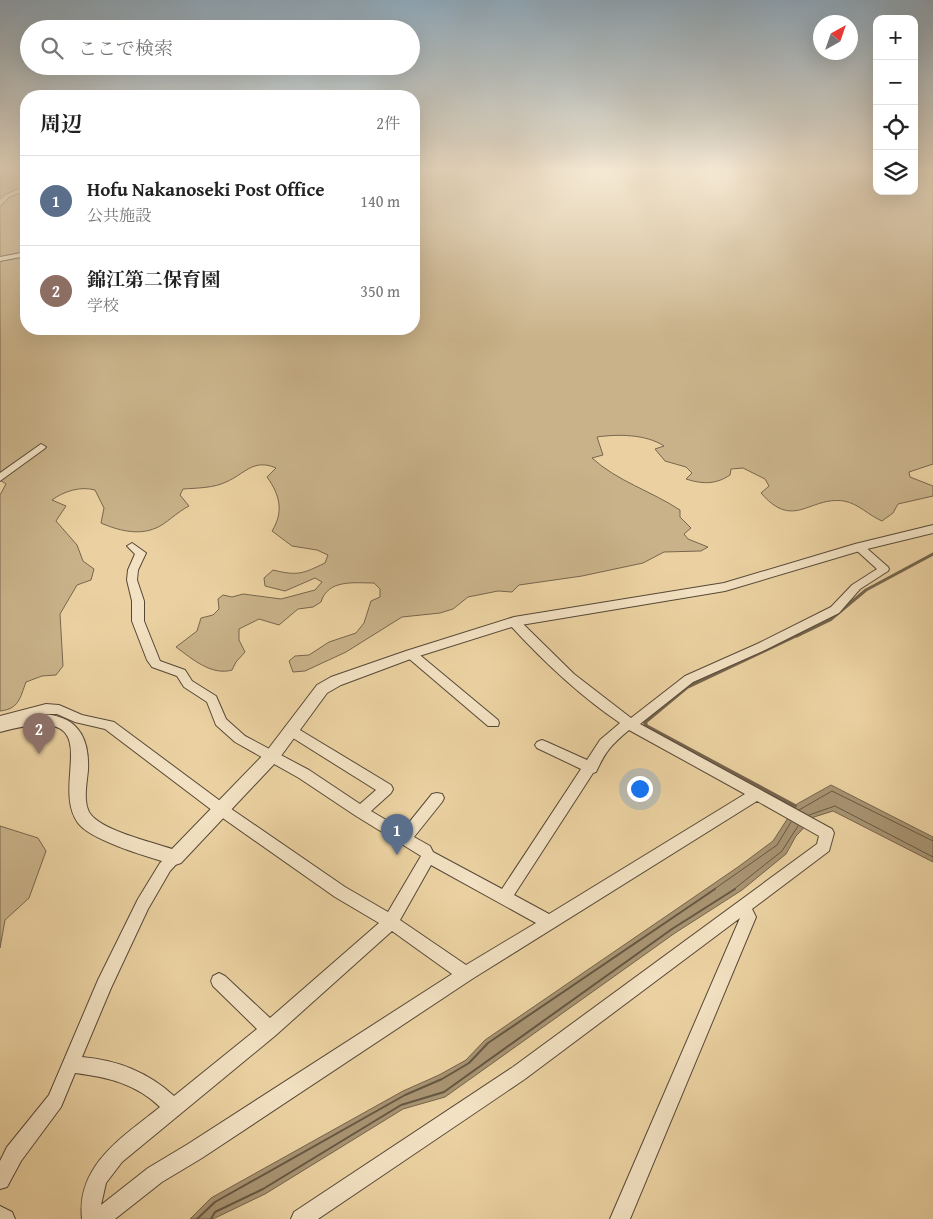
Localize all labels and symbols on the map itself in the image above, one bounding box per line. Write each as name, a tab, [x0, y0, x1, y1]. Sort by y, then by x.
north arrow	[813, 15, 858, 60]
pin: 2	[23, 713, 55, 754]
your location	[627, 776, 653, 802]
pin: 1	[381, 814, 413, 855]

